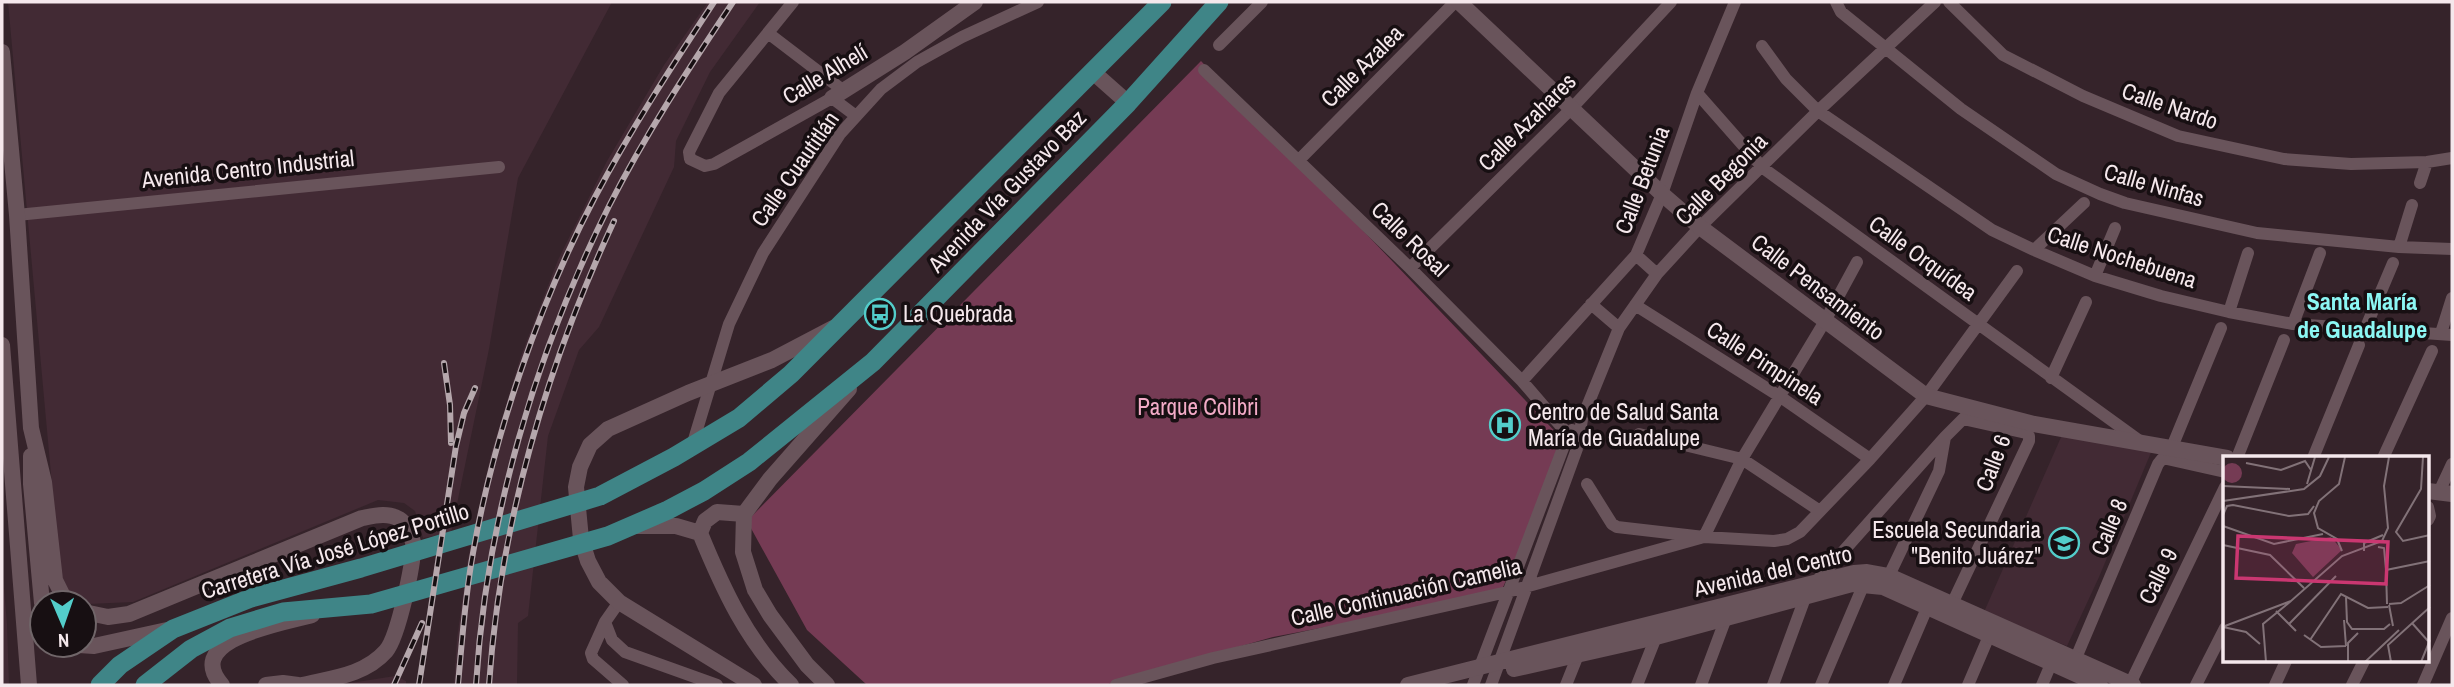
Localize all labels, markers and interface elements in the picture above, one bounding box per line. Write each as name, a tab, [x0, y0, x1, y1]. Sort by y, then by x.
street label: Calle Azalea	[1314, 17, 1410, 114]
street label: Calle Alhelí	[776, 36, 874, 111]
street label: Calle Azahares	[1471, 66, 1582, 177]
street label: Calle Nardo	[2118, 75, 2222, 136]
street label: Avenida Vía Gustavo Baz	[920, 102, 1093, 280]
street label: Calle Cuautitlán	[743, 105, 846, 233]
street label: Calle Betunia	[1607, 121, 1676, 238]
street label: Calle Begonia	[1668, 125, 1774, 231]
street label: Avenida Centro Industrial	[139, 142, 356, 195]
street label: Calle Ninfas	[2100, 155, 2208, 214]
street label: Calle Rosal	[1365, 194, 1456, 283]
street label: Calle Orquídea	[1863, 208, 1984, 308]
street label: Calle Nochebuena	[2044, 218, 2201, 295]
street label: Calle Pensamiento	[1745, 226, 1891, 347]
district label: Santa María de Guadalupe	[2297, 285, 2427, 345]
bus stop icon: La Quebrada	[863, 297, 897, 331]
place label: La Quebrada	[903, 298, 1014, 329]
street label: Calle Pimpinela	[1701, 313, 1830, 412]
park label: Parque Colibri	[1137, 391, 1259, 422]
place label: Centro de Salud Santa María de Guadalupe	[1528, 396, 1719, 453]
hospital icon: Centro de Salud Santa María de Guadalupe	[1488, 408, 1522, 442]
street label: Calle 6	[1968, 430, 2018, 496]
inset map	[2223, 456, 2430, 662]
street label: Calle 8	[2083, 494, 2134, 560]
street label: Carretera Vía José López Portillo	[197, 495, 473, 606]
place label: Escuela Secundaria "Benito Juárez"	[1872, 514, 2041, 571]
school or university icon: Escuela Secundaria "Benito Juárez"	[2047, 526, 2081, 560]
street label: Avenida del Centro	[1690, 537, 1855, 604]
street label: Calle 9	[2131, 543, 2184, 609]
street label: Calle Continuación Camelia	[1287, 550, 1525, 633]
north arrow	[28, 589, 98, 659]
text: N	[58, 628, 70, 654]

